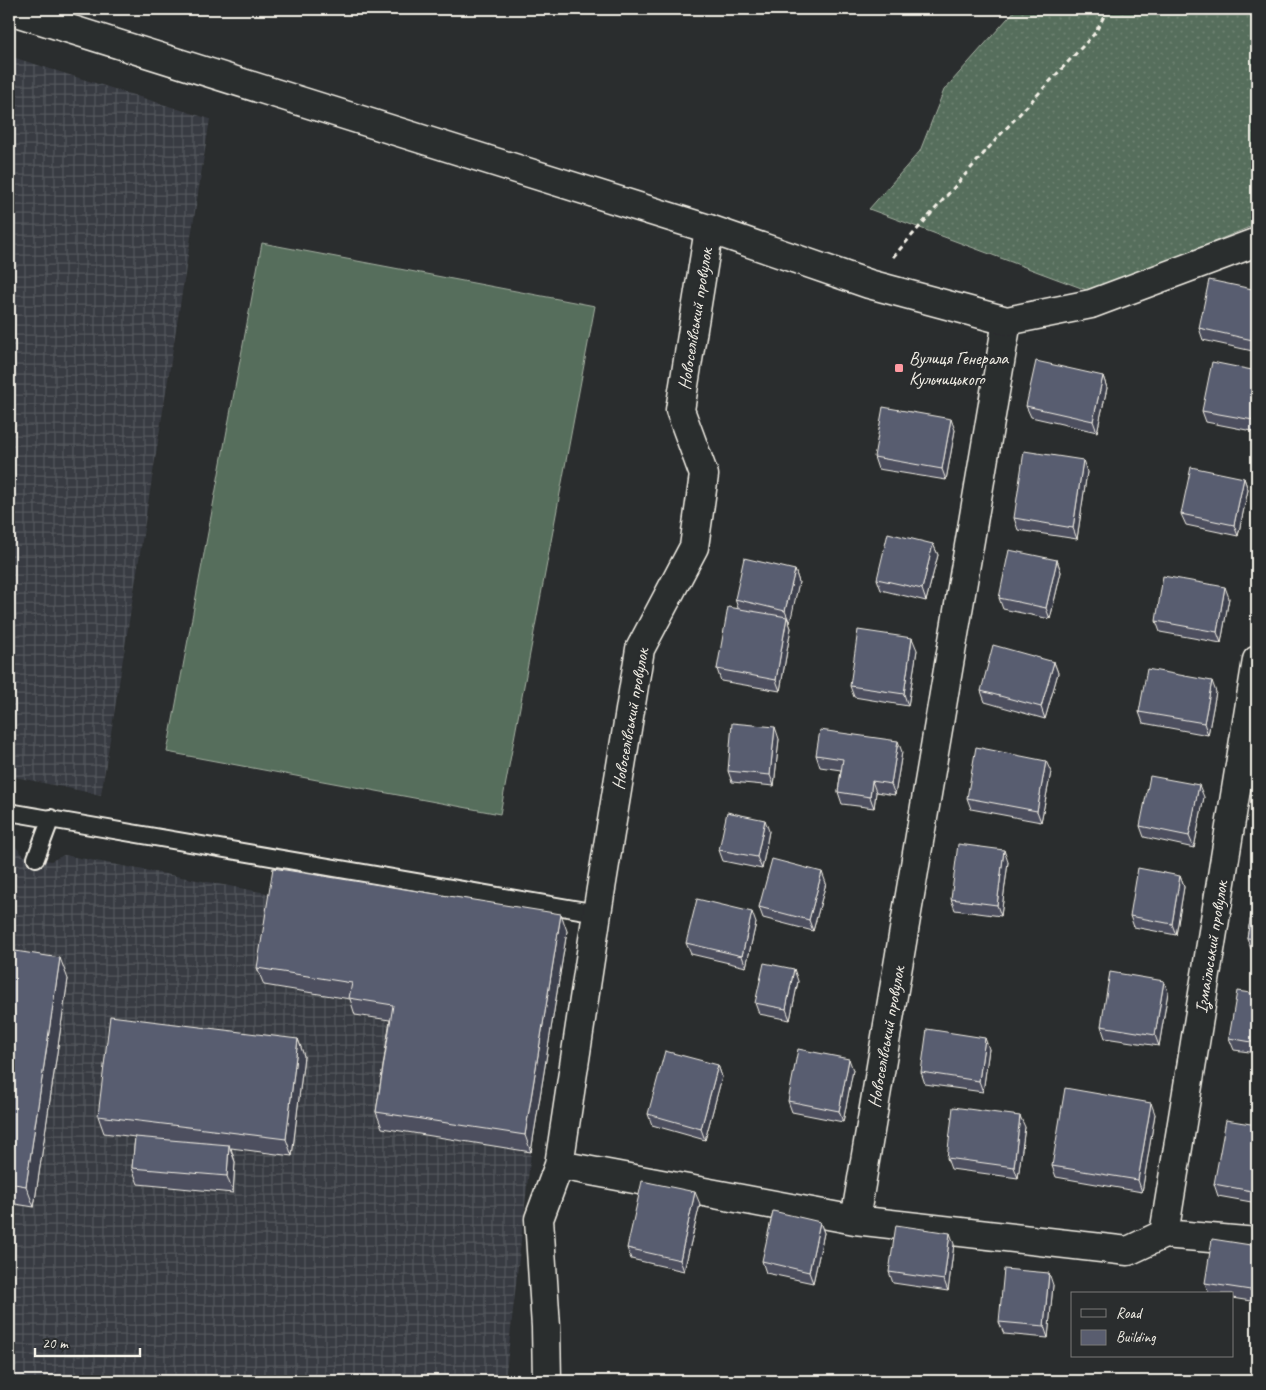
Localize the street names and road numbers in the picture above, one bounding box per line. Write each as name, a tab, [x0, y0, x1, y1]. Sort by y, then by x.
street label: Новоселівський провулок	[673, 245, 717, 391]
street label: Новоселівський провулок	[607, 645, 653, 791]
street label: Ізмаїльський провулок	[1190, 878, 1234, 1015]
street label: Новоселівський провулок	[863, 963, 909, 1109]

